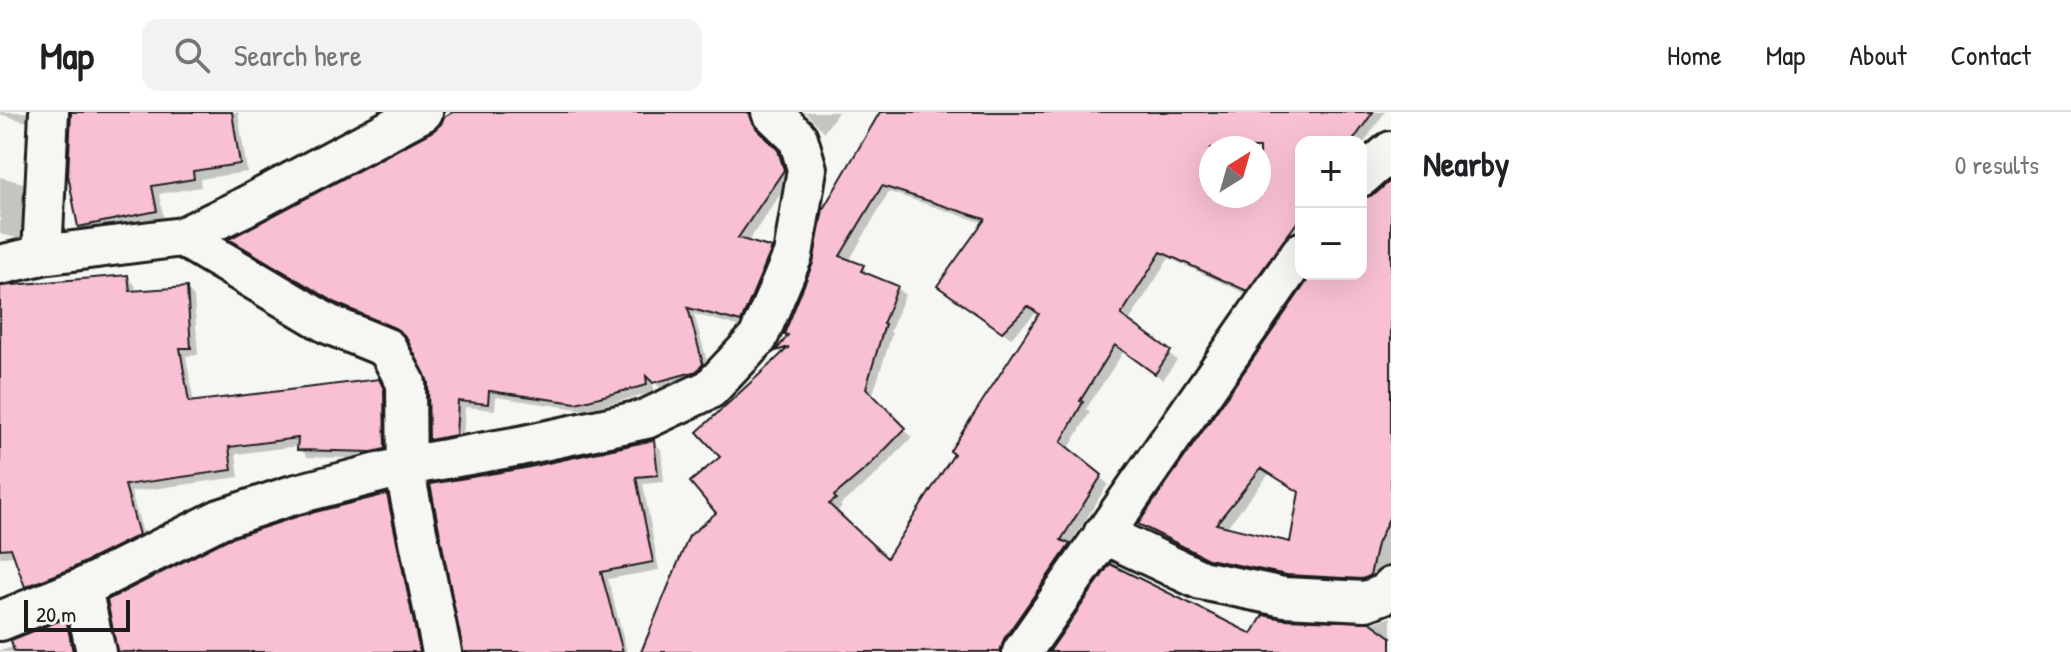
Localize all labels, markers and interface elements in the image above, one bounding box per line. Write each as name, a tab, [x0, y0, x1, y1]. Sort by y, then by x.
search box	[142, 19, 702, 91]
text: Map	[40, 29, 94, 81]
icon: search	[170, 33, 214, 77]
text: Search here	[234, 35, 362, 75]
text: Home	[1667, 36, 1722, 74]
text: Map	[1766, 36, 1805, 74]
text: About	[1849, 36, 1907, 74]
text: Contact	[1951, 36, 2031, 74]
north arrow	[1199, 136, 1271, 208]
map controls	[1295, 136, 1367, 280]
button: +	[1295, 136, 1367, 208]
text: Nearby	[1423, 141, 1509, 187]
text: 0 results	[1955, 147, 2039, 182]
button: −	[1295, 208, 1367, 280]
scale bar	[24, 596, 130, 632]
text: 20 m	[36, 599, 76, 629]

